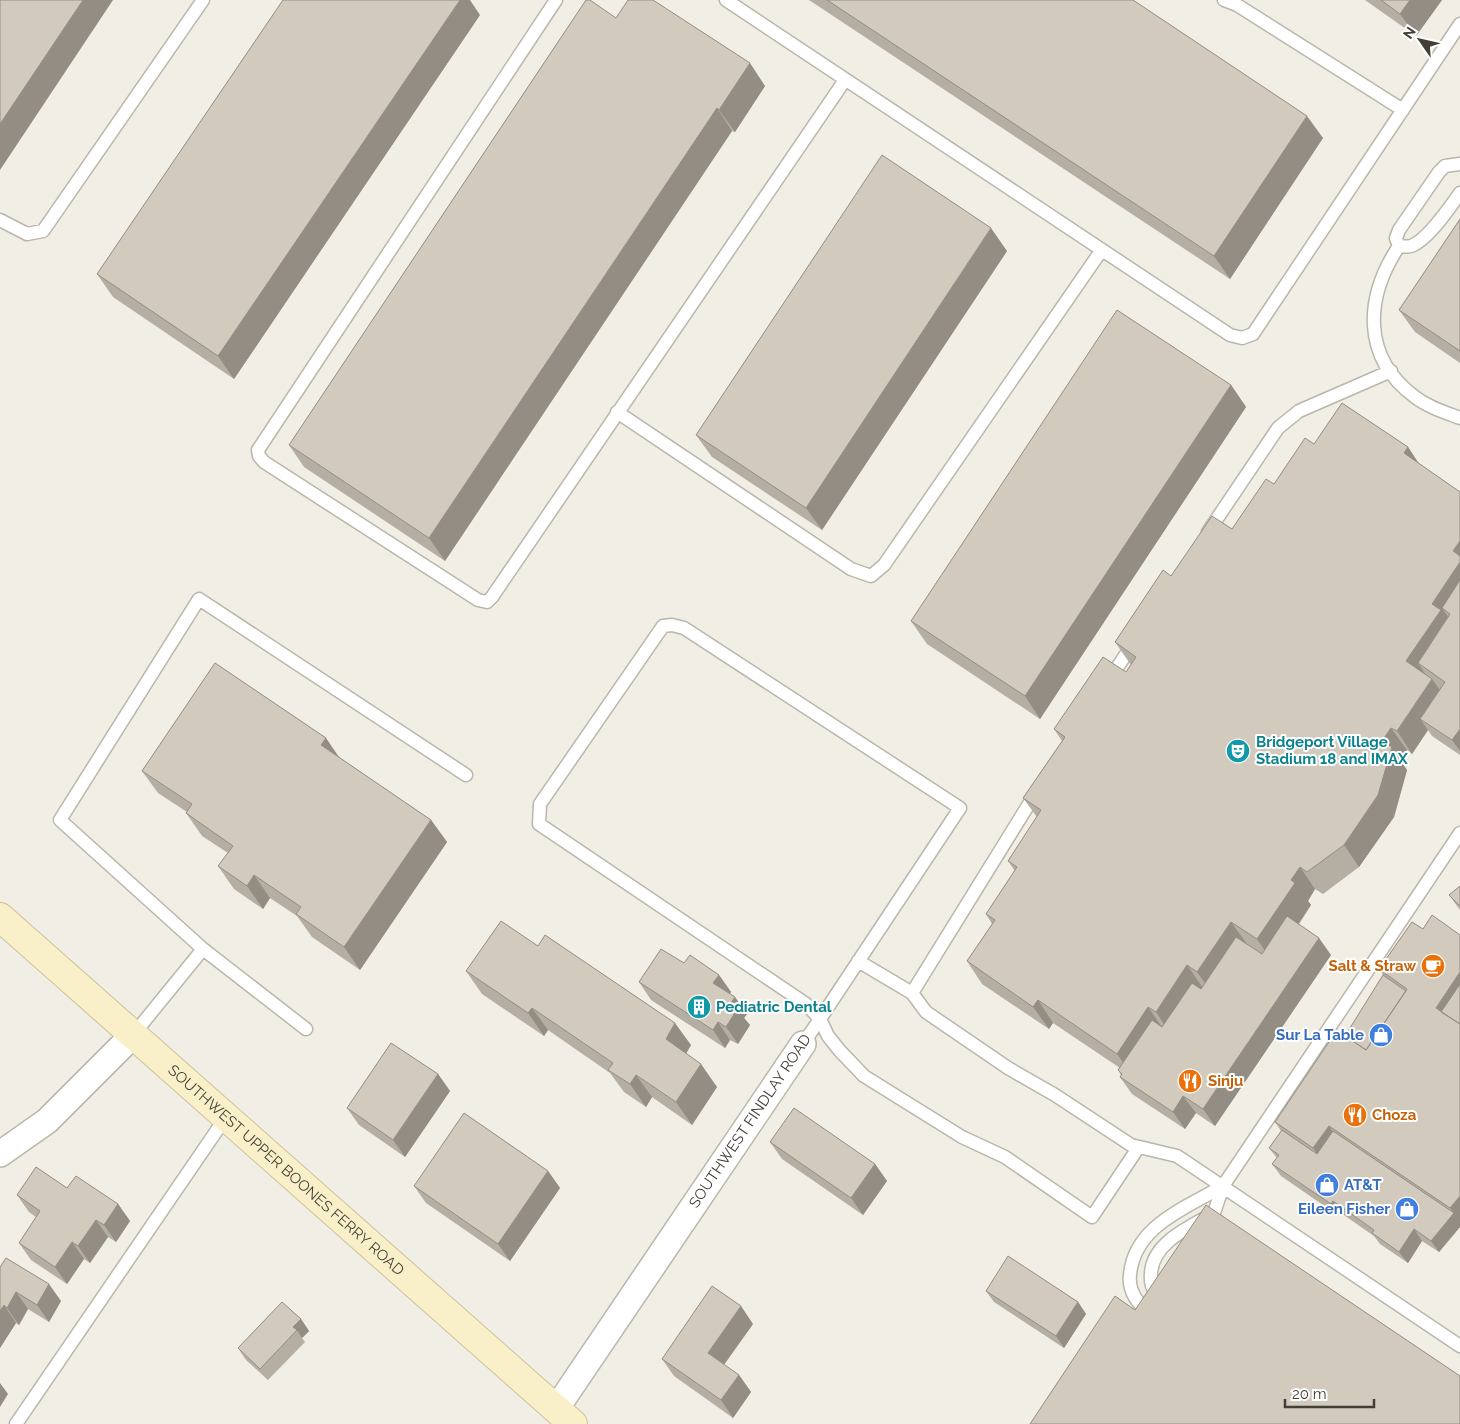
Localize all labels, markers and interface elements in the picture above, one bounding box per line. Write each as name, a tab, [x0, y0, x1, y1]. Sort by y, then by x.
north arrow	[1395, 15, 1445, 65]
text: N	[1400, 24, 1419, 42]
place label: Bridgeport Village Stadium 18 and IMAX	[1256, 733, 1408, 768]
theatre icon: Bridgeport Village Stadium 18 and IMAX	[1225, 738, 1251, 764]
cafe icon: Salt & Straw	[1420, 953, 1446, 979]
place label: Salt & Straw	[1328, 957, 1416, 975]
building icon: Pediatric Dental	[686, 994, 712, 1020]
place label: Pediatric Dental	[716, 998, 832, 1016]
shop icon: Sur La Table	[1368, 1022, 1394, 1048]
place label: Sur La Table	[1276, 1026, 1364, 1044]
street label: SOUTHWEST FINDLAY ROAD	[685, 1031, 815, 1211]
street label: SOUTHWEST UPPER BOONES FERRY ROAD	[164, 1061, 408, 1279]
restaurant icon: Sinju	[1177, 1068, 1203, 1094]
place label: Sinju	[1208, 1072, 1243, 1090]
restaurant icon: Choza	[1342, 1102, 1368, 1128]
place label: Choza	[1372, 1106, 1417, 1124]
shop icon: AT&T	[1314, 1172, 1340, 1198]
place label: AT&T	[1344, 1176, 1382, 1194]
shop icon: Eileen Fisher	[1394, 1196, 1420, 1222]
place label: Eileen Fisher	[1298, 1200, 1390, 1218]
scale bar	[1285, 1376, 1374, 1408]
text: 20 m	[1292, 1385, 1327, 1403]

